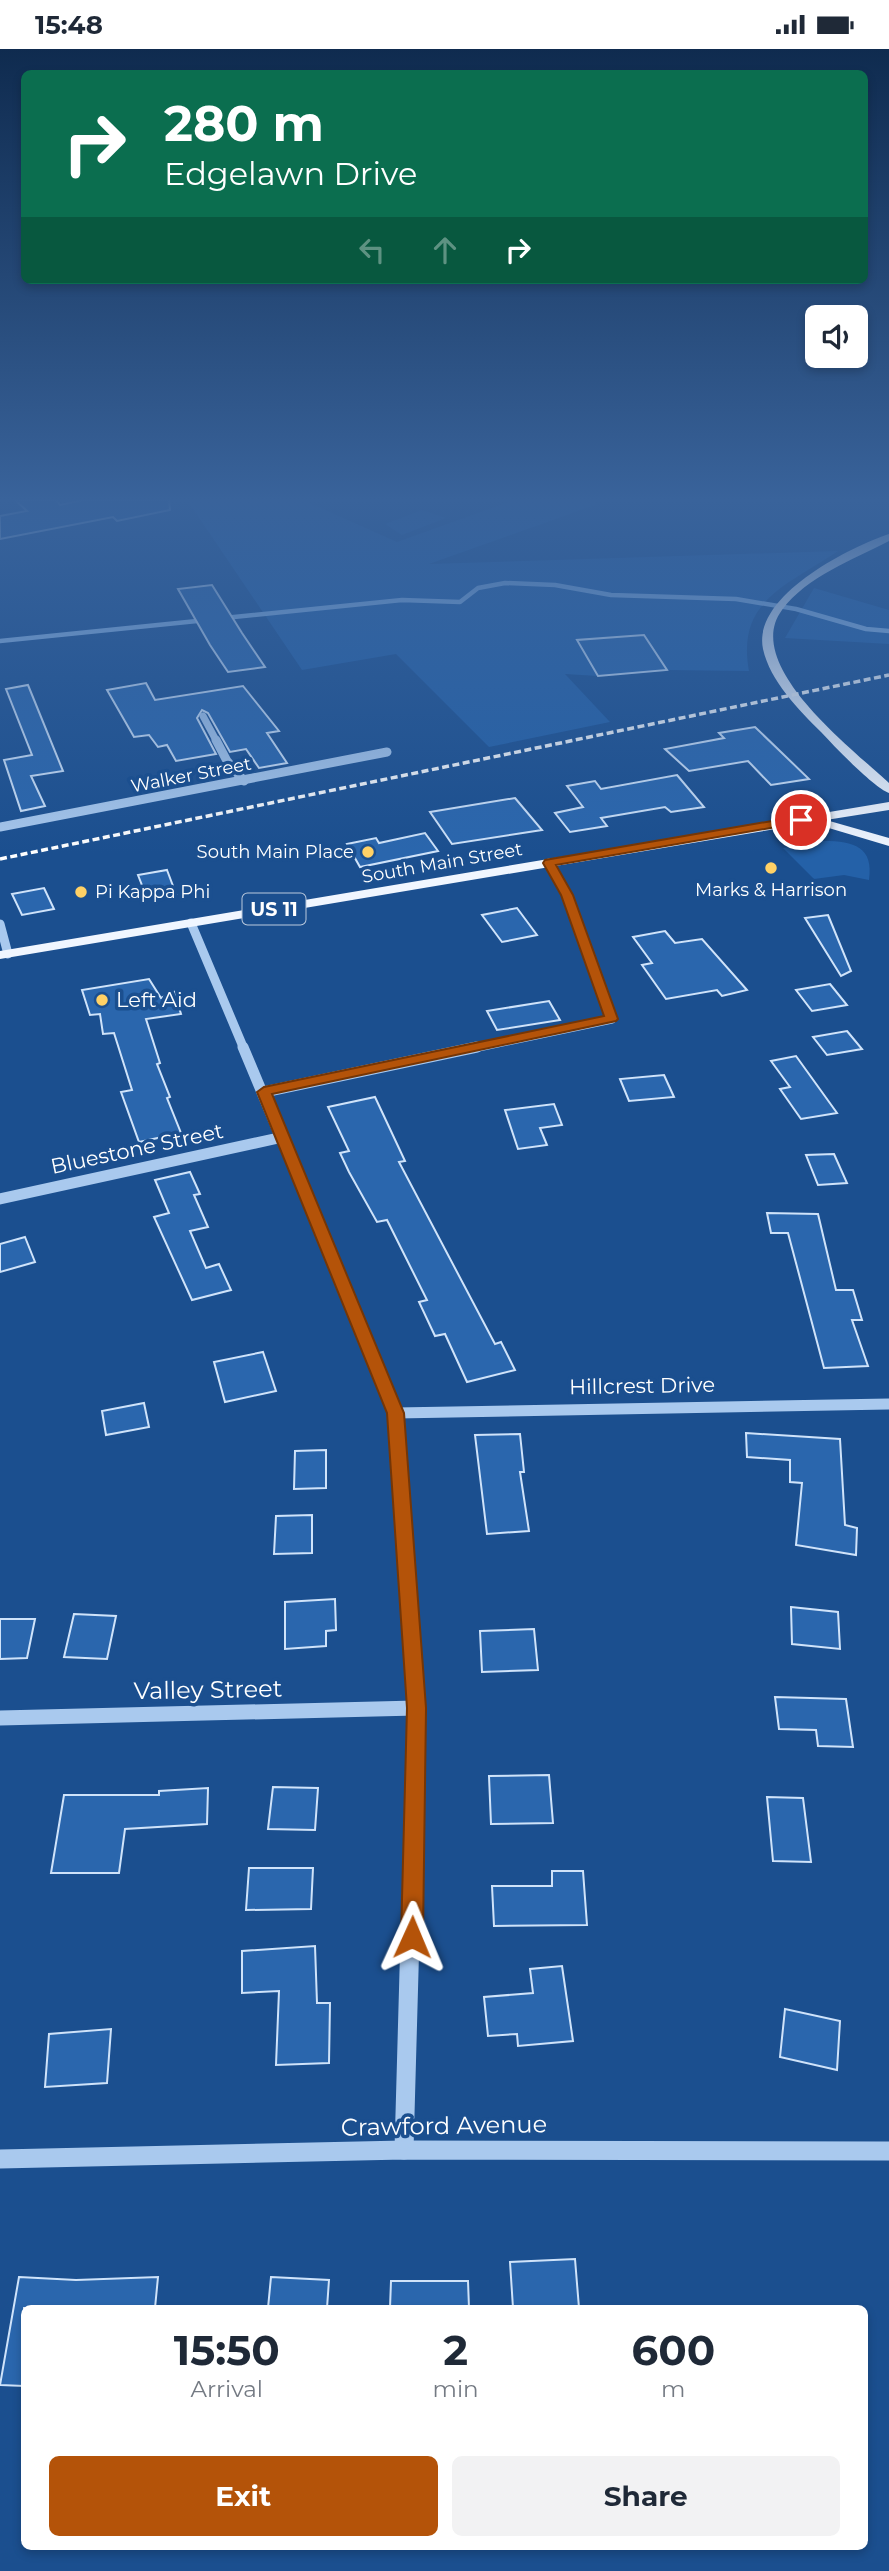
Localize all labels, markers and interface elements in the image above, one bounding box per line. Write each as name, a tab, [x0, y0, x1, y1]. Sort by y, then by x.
text: 15:48	[35, 9, 103, 41]
text: 280 m	[164, 94, 324, 153]
icon: right	[49, 98, 140, 189]
text: Edgelawn Drive	[164, 154, 417, 193]
icon: left	[353, 231, 391, 269]
icon: ahead	[426, 231, 464, 269]
icon: right	[499, 231, 537, 269]
map controls	[805, 305, 868, 368]
button: sound	[805, 305, 868, 368]
street label: Walker Street	[129, 753, 253, 797]
pin	[771, 790, 831, 850]
icon: arrive	[782, 801, 820, 839]
street label: South Main Street	[360, 838, 524, 888]
place label: South Main Place	[197, 841, 354, 863]
marker: South Main Place	[360, 844, 376, 860]
marker: Marks & Harrison	[763, 860, 779, 876]
place label: Marks & Harrison	[695, 879, 847, 901]
place label: Pi Kappa Phi	[95, 881, 210, 903]
marker: Pi Kappa Phi	[73, 884, 89, 900]
road number: US 11	[243, 894, 306, 925]
place label: Left Aid	[116, 987, 197, 1012]
marker: Left Aid	[94, 992, 110, 1008]
street label: Bluestone Street	[48, 1118, 225, 1179]
street label: Hillcrest Drive	[569, 1372, 715, 1399]
street label: Valley Street	[133, 1674, 283, 1705]
position arrow	[375, 1900, 449, 1974]
street label: Crawford Avenue	[341, 2109, 547, 2142]
text: 15:50	[174, 2324, 280, 2376]
text: 2	[443, 2324, 468, 2376]
text: 600	[631, 2324, 715, 2376]
text: Arrival	[190, 2375, 263, 2403]
text: min	[433, 2375, 479, 2403]
text: m	[661, 2375, 686, 2403]
button: Exit	[49, 2456, 438, 2536]
button: Share	[452, 2456, 840, 2536]

